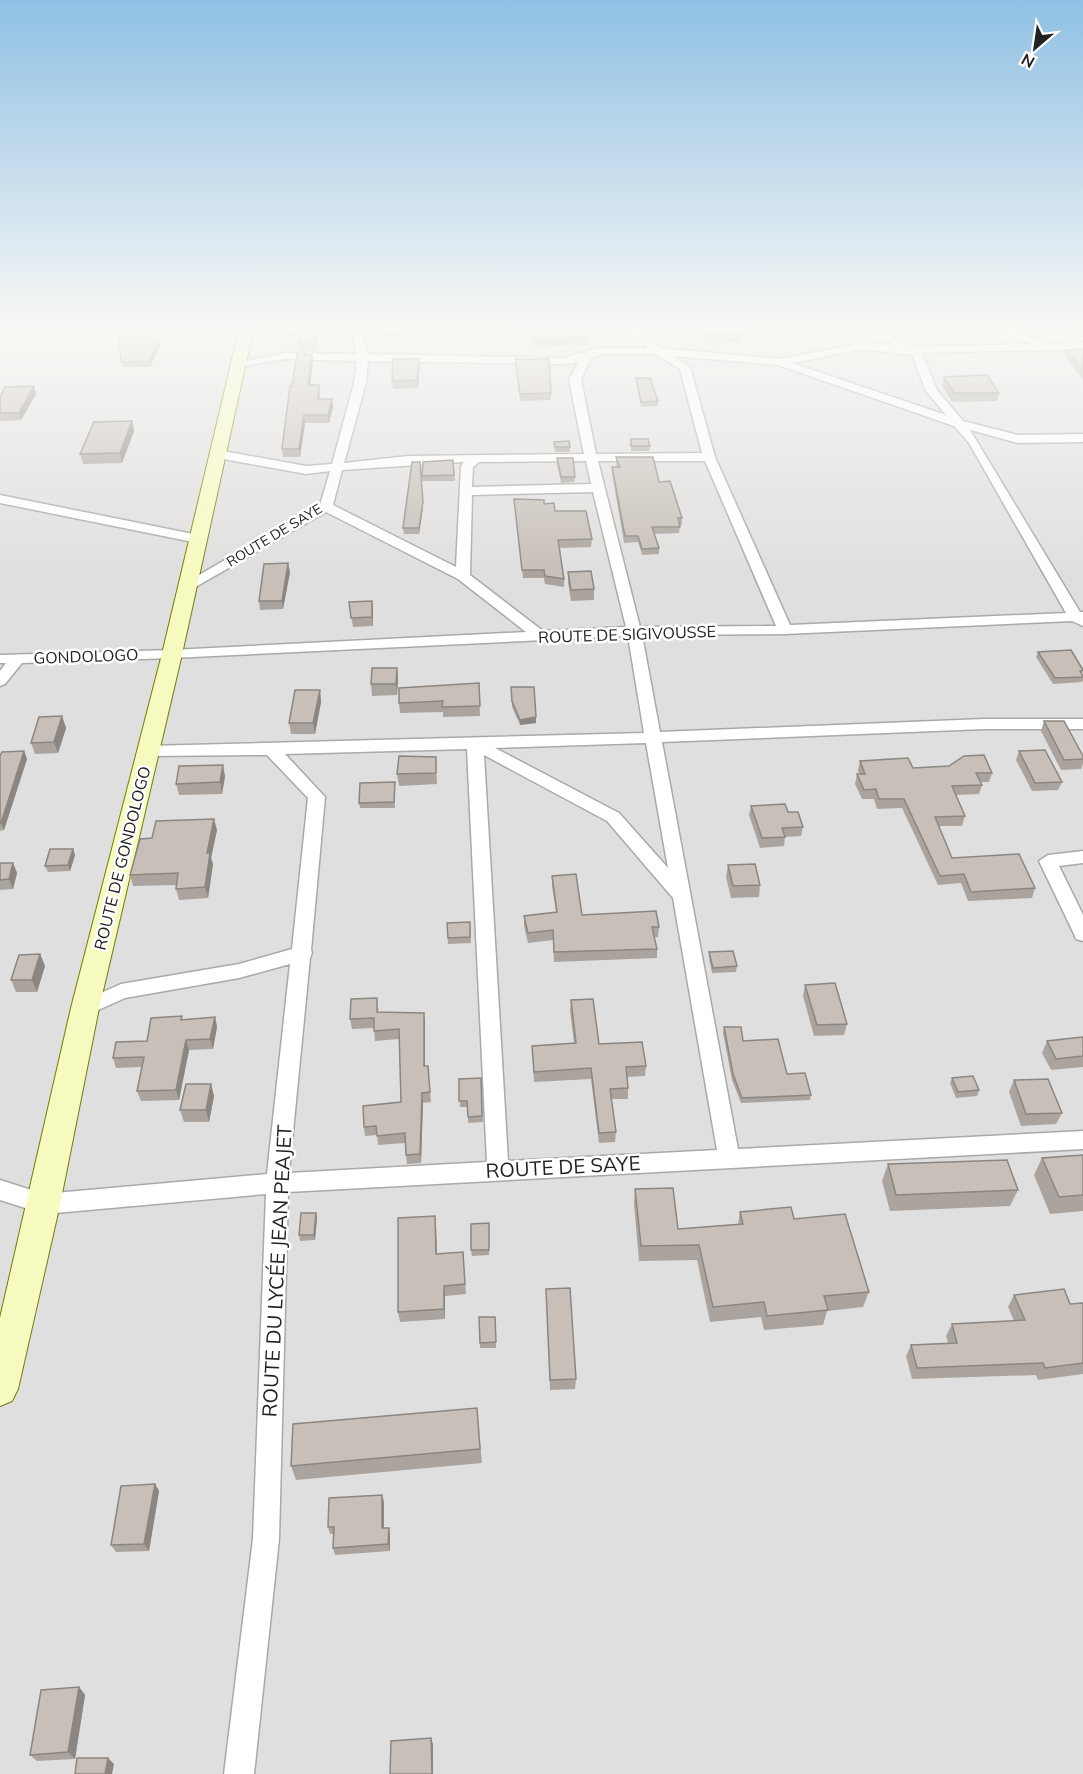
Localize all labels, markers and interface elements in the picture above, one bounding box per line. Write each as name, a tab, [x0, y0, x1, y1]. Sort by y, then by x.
north arrow	[1005, 18, 1065, 78]
text: N	[1018, 49, 1038, 73]
street label: ROUTE DE SAYE	[223, 499, 325, 571]
street label: ROUTE DE SIGIVOUSSE	[538, 621, 716, 647]
street label: GONDOLOGO	[33, 644, 139, 668]
street label: ROUTE DE GONDOLOGO	[89, 764, 155, 952]
street label: ROUTE DU LYCÉE JEAN PEAJET	[256, 1124, 297, 1418]
street label: ROUTE DE SAYE	[485, 1150, 641, 1183]

